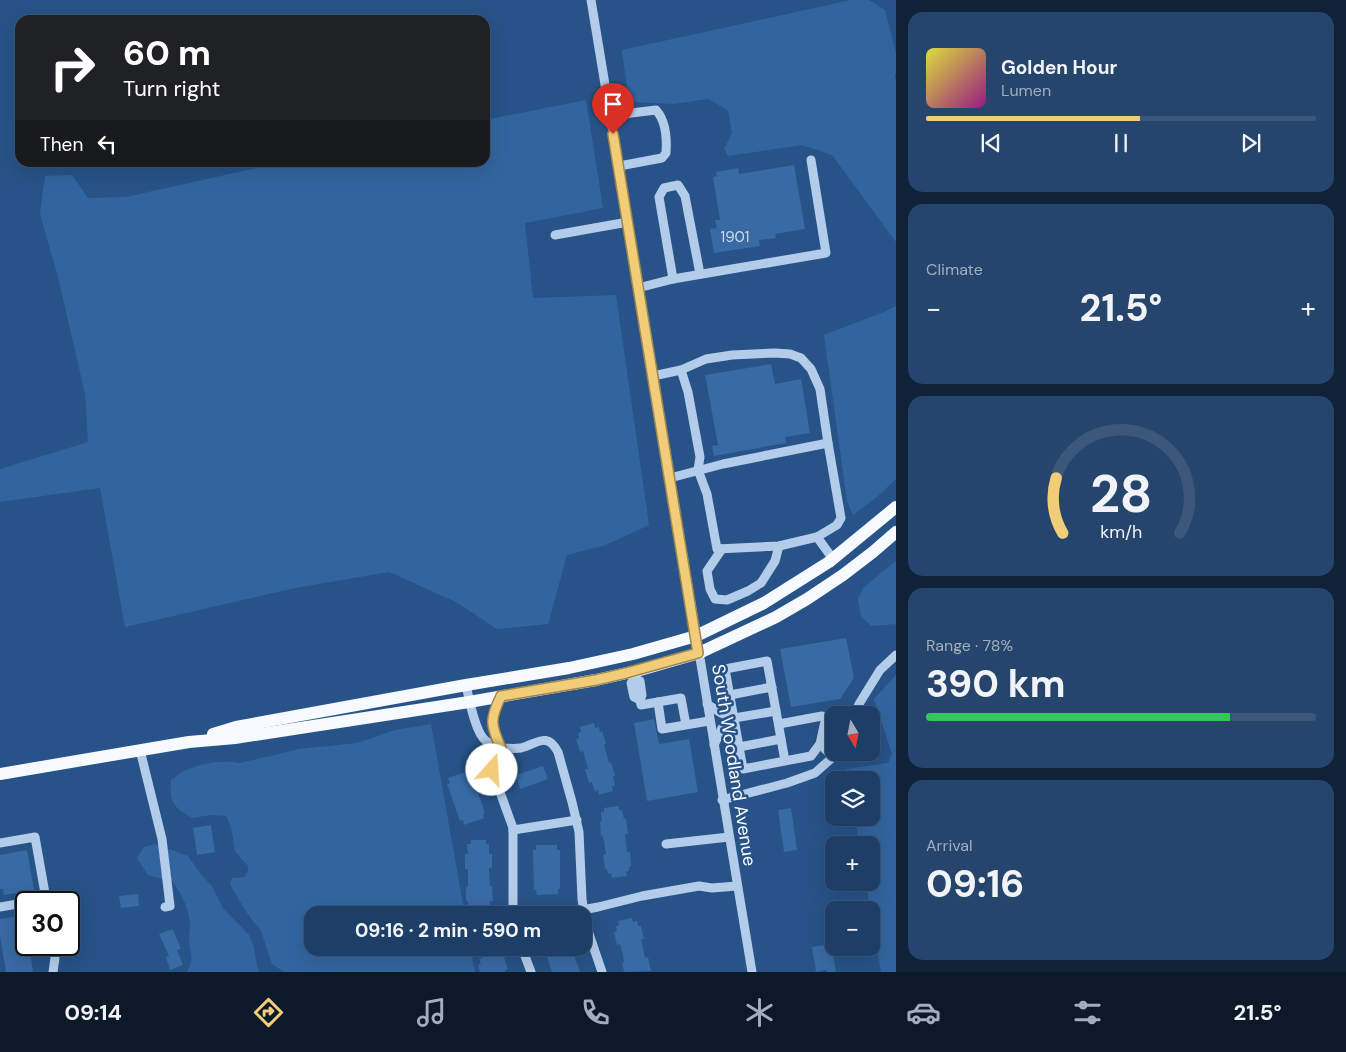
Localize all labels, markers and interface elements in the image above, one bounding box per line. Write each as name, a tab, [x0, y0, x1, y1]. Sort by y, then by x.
text: 60 m	[123, 30, 211, 76]
icon: right	[40, 35, 105, 100]
text: Golden Hour	[1001, 55, 1117, 80]
text: Turn right	[123, 74, 220, 103]
text: Lumen	[1001, 80, 1051, 101]
pin	[592, 83, 634, 134]
icon: arrive	[599, 90, 627, 118]
icon: previous	[977, 129, 1005, 157]
icon: pause	[1107, 129, 1135, 157]
icon: next	[1237, 129, 1265, 157]
icon: left	[93, 130, 121, 158]
text: Then	[40, 132, 83, 157]
house number: 1901	[720, 227, 750, 247]
text: Climate	[926, 259, 983, 280]
text: 21.5°	[1080, 283, 1162, 333]
text: −	[926, 290, 941, 327]
text: +	[1301, 290, 1316, 327]
text: 28	[1090, 460, 1152, 528]
text: km/h	[1100, 520, 1142, 544]
text: Range · 78%	[926, 635, 1013, 656]
text: 390 km	[926, 659, 1066, 709]
street label: South Woodland Avenue	[706, 662, 762, 868]
north arrow	[825, 706, 880, 761]
map controls	[825, 706, 880, 956]
position arrow	[465, 743, 517, 795]
button: layers	[825, 771, 880, 826]
text: Arrival	[926, 835, 973, 856]
button: +	[825, 836, 880, 891]
text: 09:16	[926, 859, 1024, 909]
speed limit sign: 30	[15, 891, 80, 956]
button: −	[825, 901, 880, 956]
text: 09:16 · 2 min · 590 m	[355, 918, 541, 943]
icon: directions	[251, 995, 286, 1030]
icon: music	[414, 995, 449, 1030]
icon: phone	[578, 995, 613, 1030]
icon: climate	[742, 995, 777, 1030]
icon: car	[906, 995, 941, 1030]
icon: filters	[1070, 995, 1105, 1030]
text: 09:14	[64, 998, 122, 1027]
text: 21.5°	[1234, 998, 1281, 1027]

